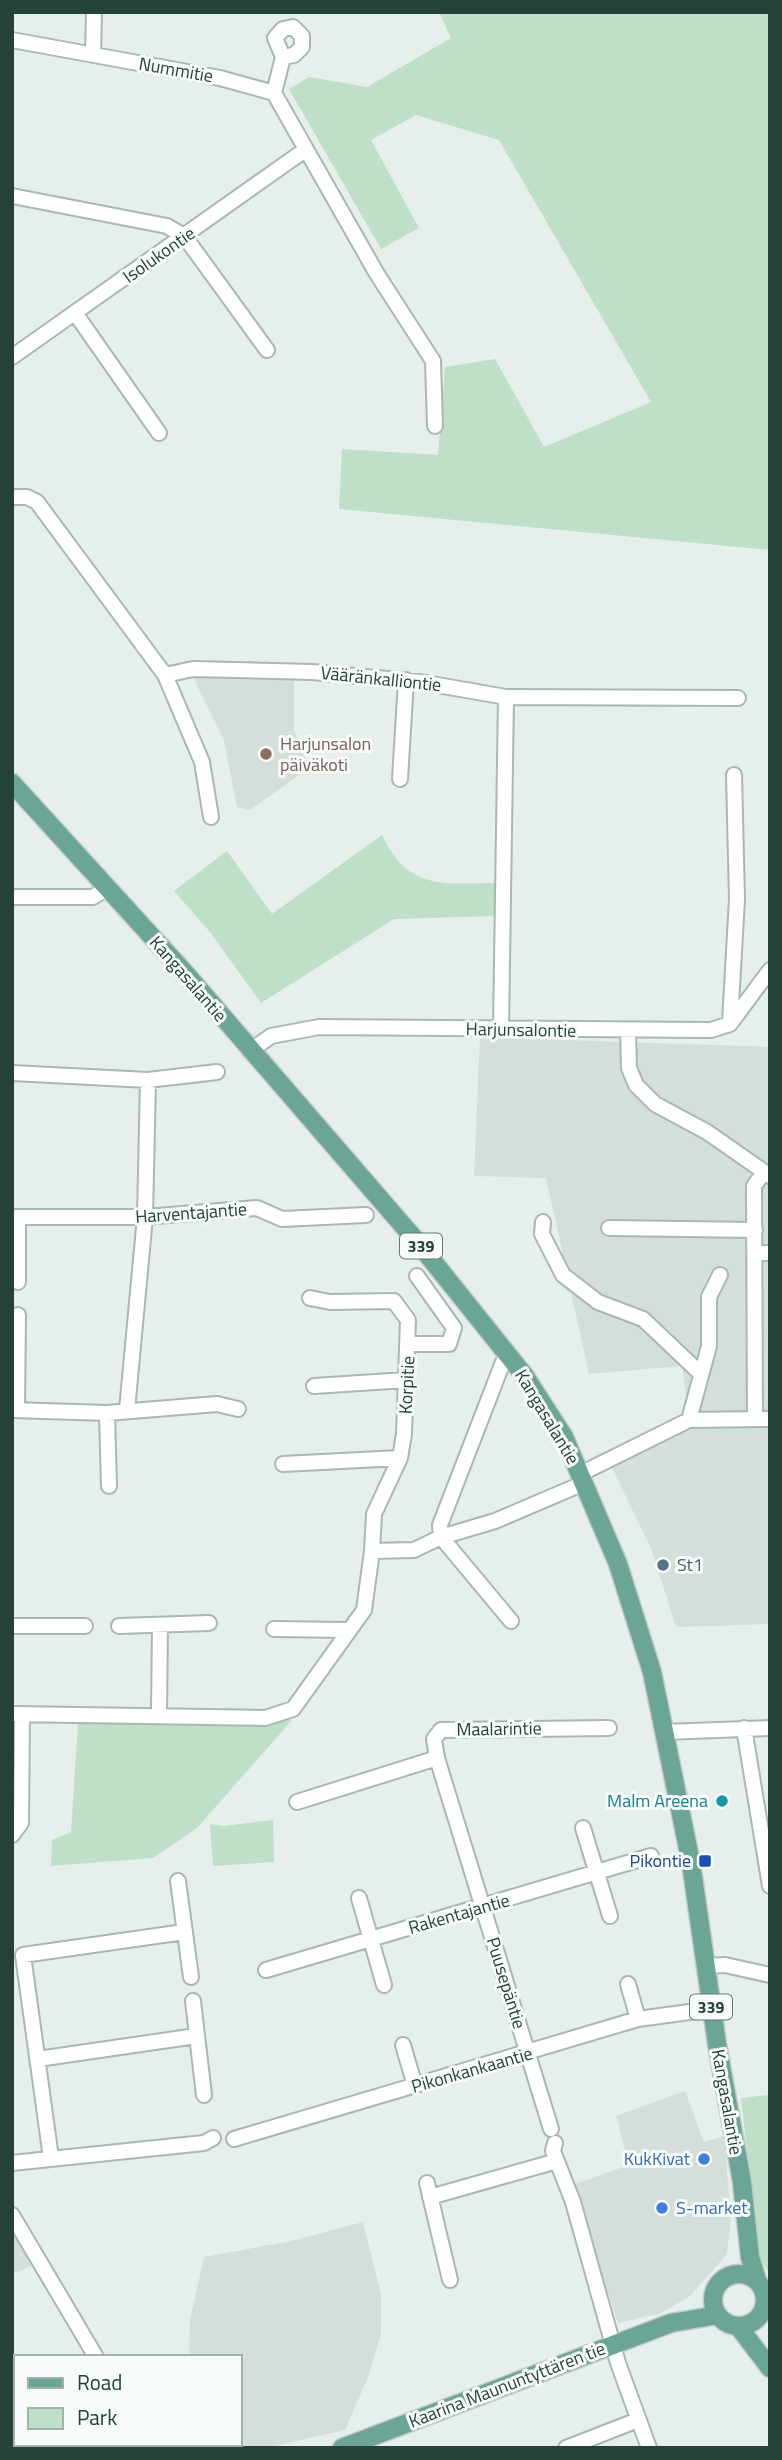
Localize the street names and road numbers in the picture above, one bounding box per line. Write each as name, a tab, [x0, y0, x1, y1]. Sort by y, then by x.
street label: Nummitie	[137, 50, 215, 89]
street label: Isolukontie	[117, 220, 200, 289]
street label: Vääränkalliontie	[319, 659, 443, 698]
street label: Kangasalantie	[143, 930, 234, 1028]
street label: Harjunsalontie	[465, 1015, 577, 1044]
street label: Harventajantie	[134, 1195, 248, 1230]
road number: 339	[400, 1234, 442, 1258]
street label: Korpitie	[391, 1355, 422, 1415]
street label: Kangasalantie	[508, 1364, 586, 1469]
street label: Maalarintie	[456, 1714, 542, 1743]
street label: Rakentajantie	[405, 1886, 513, 1941]
street label: Puusepäntie	[480, 1934, 533, 2032]
road number: 339	[690, 1994, 732, 2020]
street label: Pikonkankaantie	[408, 2039, 536, 2100]
street label: Kangasalantie	[705, 2047, 750, 2157]
street label: Kaarina Maununtyttären tie	[405, 2335, 609, 2434]

